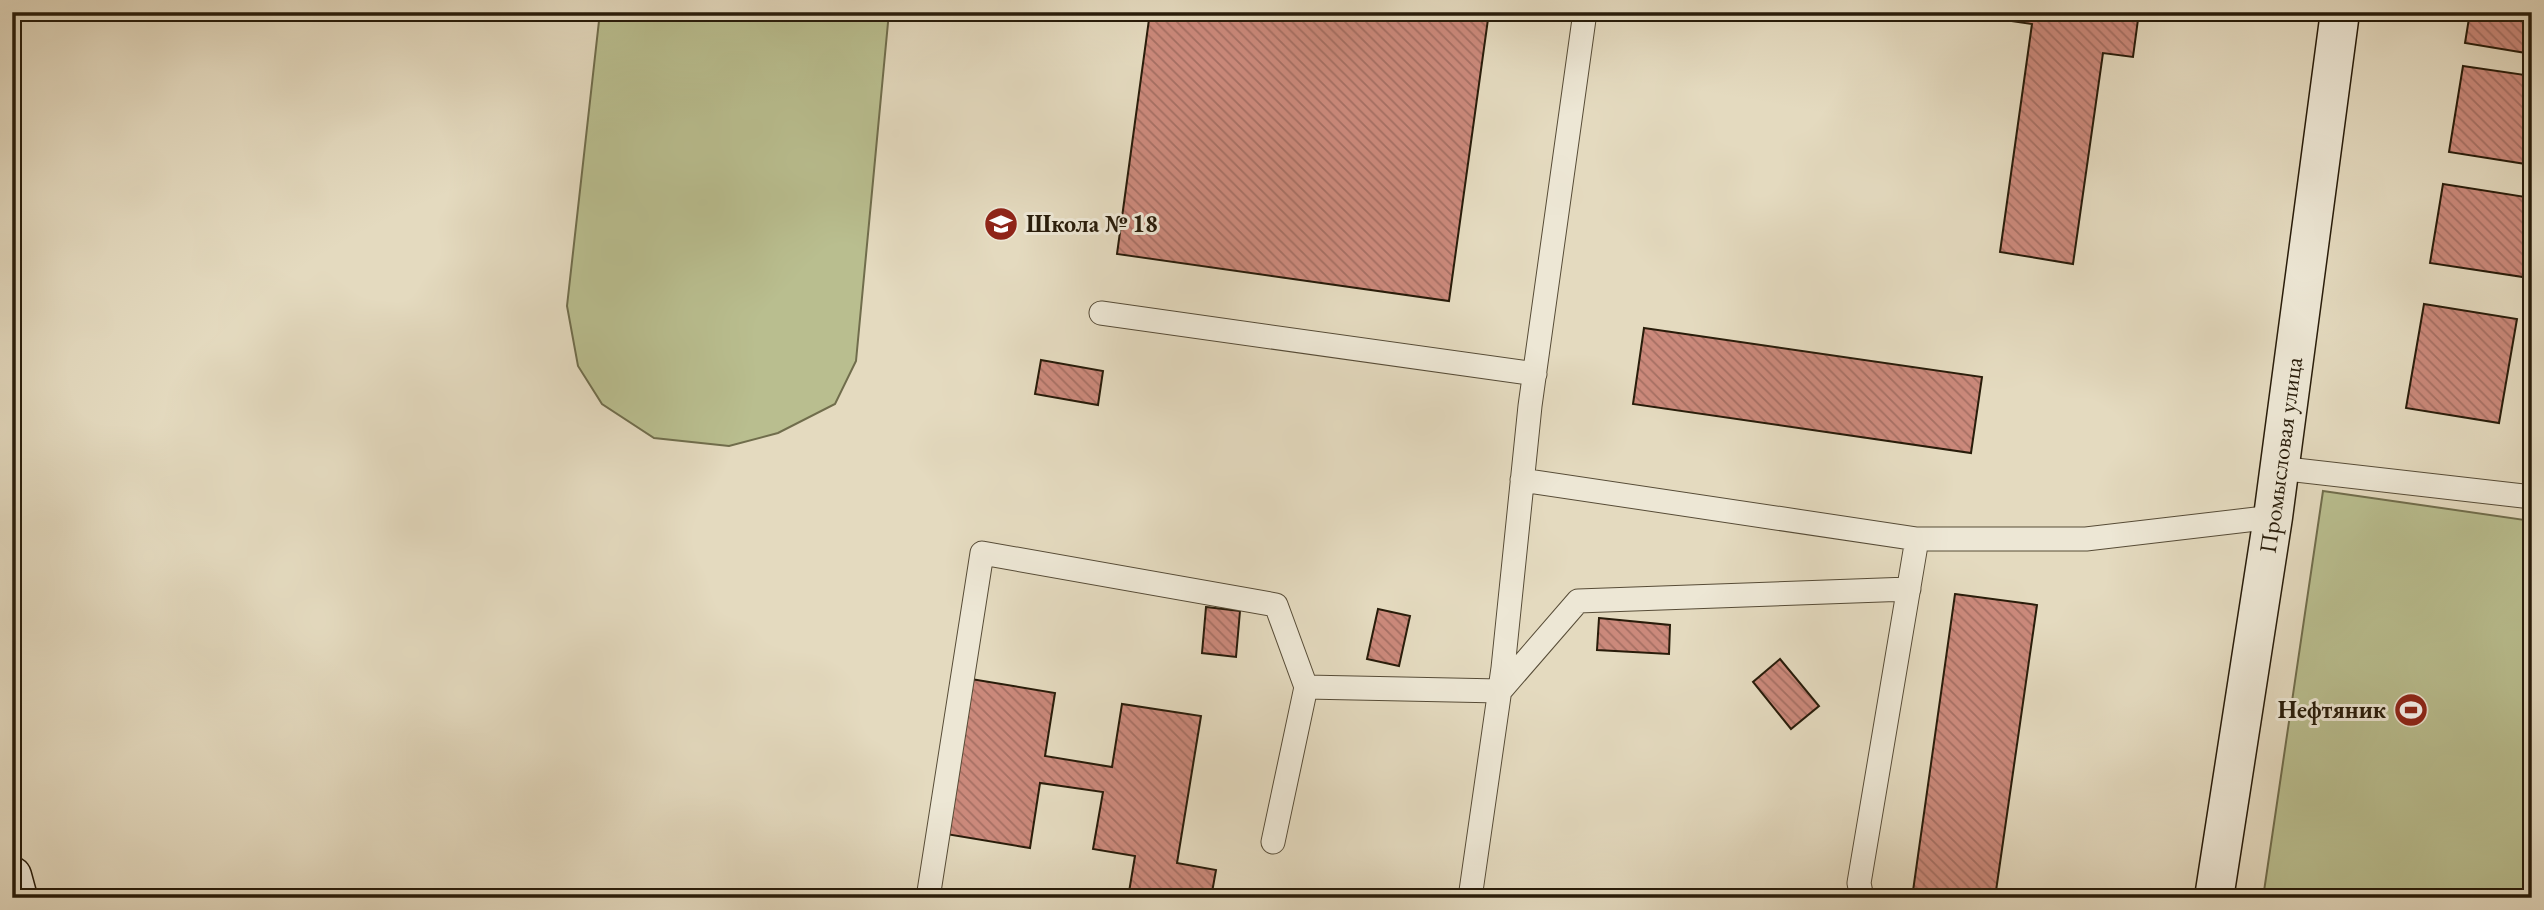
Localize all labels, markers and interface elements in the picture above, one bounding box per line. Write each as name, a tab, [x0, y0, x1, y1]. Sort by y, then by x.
school or university icon: Школа № 18	[982, 205, 1020, 243]
place label: Школа № 18	[1026, 208, 1158, 239]
street label: Промысловая улица	[2252, 355, 2309, 555]
sports icon: Нефтяник	[2392, 691, 2430, 729]
place label: Нефтяник	[2278, 694, 2387, 725]

